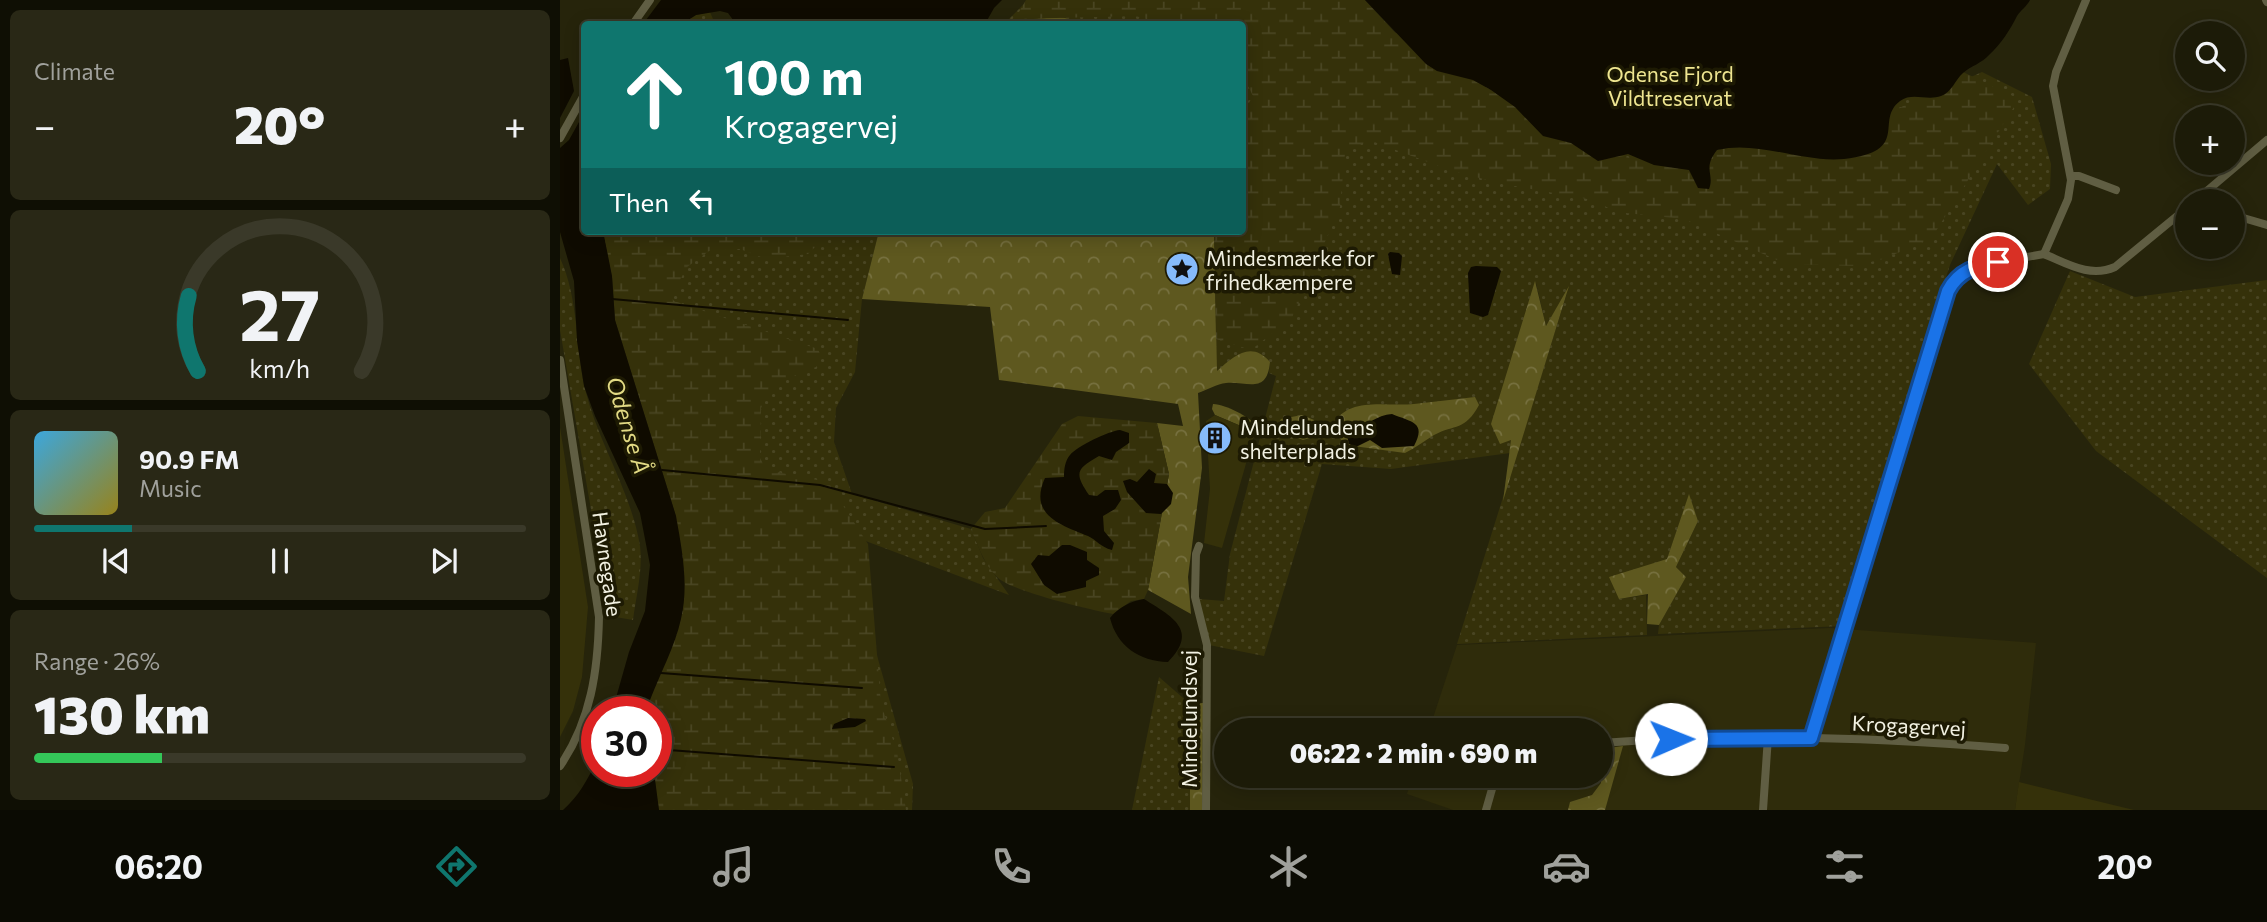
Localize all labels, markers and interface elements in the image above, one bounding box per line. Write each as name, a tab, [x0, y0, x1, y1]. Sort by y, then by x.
map controls	[2175, 21, 2245, 259]
button: search	[2175, 21, 2245, 91]
text: 100 m	[724, 45, 863, 105]
icon: ahead	[609, 49, 700, 140]
text: Climate	[34, 57, 115, 85]
park label: Odense Fjord Vildtreservat	[1606, 61, 1734, 110]
text: 20°	[234, 91, 325, 155]
text: −	[34, 101, 56, 148]
text: +	[504, 101, 526, 148]
text: Krogagervej	[724, 105, 898, 145]
button: +	[2175, 105, 2245, 175]
icon: left	[683, 182, 721, 220]
text: Then	[609, 186, 669, 217]
button: −	[2175, 189, 2245, 259]
pin	[1968, 232, 2028, 292]
icon: arrive	[1979, 243, 2017, 281]
place label: Mindesmærke for frihedkæmpere	[1206, 245, 1375, 294]
place icon: Mindesmærke for frihedkæmpere	[1163, 250, 1201, 288]
text: 27	[240, 267, 320, 356]
text: km/h	[250, 353, 310, 383]
water label: Odense Å	[601, 373, 657, 477]
place label: Mindelundens shelterplads	[1240, 414, 1375, 463]
building icon: Mindelundens shelterplads	[1196, 419, 1234, 457]
text: 90.9 FM	[139, 443, 240, 474]
text: Music	[139, 474, 202, 502]
street label: Havnegade	[588, 510, 628, 618]
icon: previous	[97, 542, 135, 580]
icon: pause	[261, 542, 299, 580]
icon: next	[425, 542, 463, 580]
text: Range · 26%	[34, 647, 160, 675]
street label: Mindelundsvej	[1176, 650, 1201, 788]
text: 130 km	[34, 681, 210, 745]
speed limit sign: 30	[581, 696, 672, 787]
position arrow	[1634, 702, 1708, 776]
street label: Krogagervej	[1851, 710, 1967, 740]
text: 06:22 · 2 min · 690 m	[1290, 737, 1537, 768]
icon: directions	[432, 842, 481, 891]
icon: music	[709, 842, 758, 891]
icon: phone	[987, 842, 1036, 891]
icon: climate	[1264, 842, 1313, 891]
icon: car	[1542, 842, 1591, 891]
icon: filters	[1820, 842, 1869, 891]
text: 06:20	[114, 846, 203, 886]
text: 20°	[2097, 846, 2153, 886]

